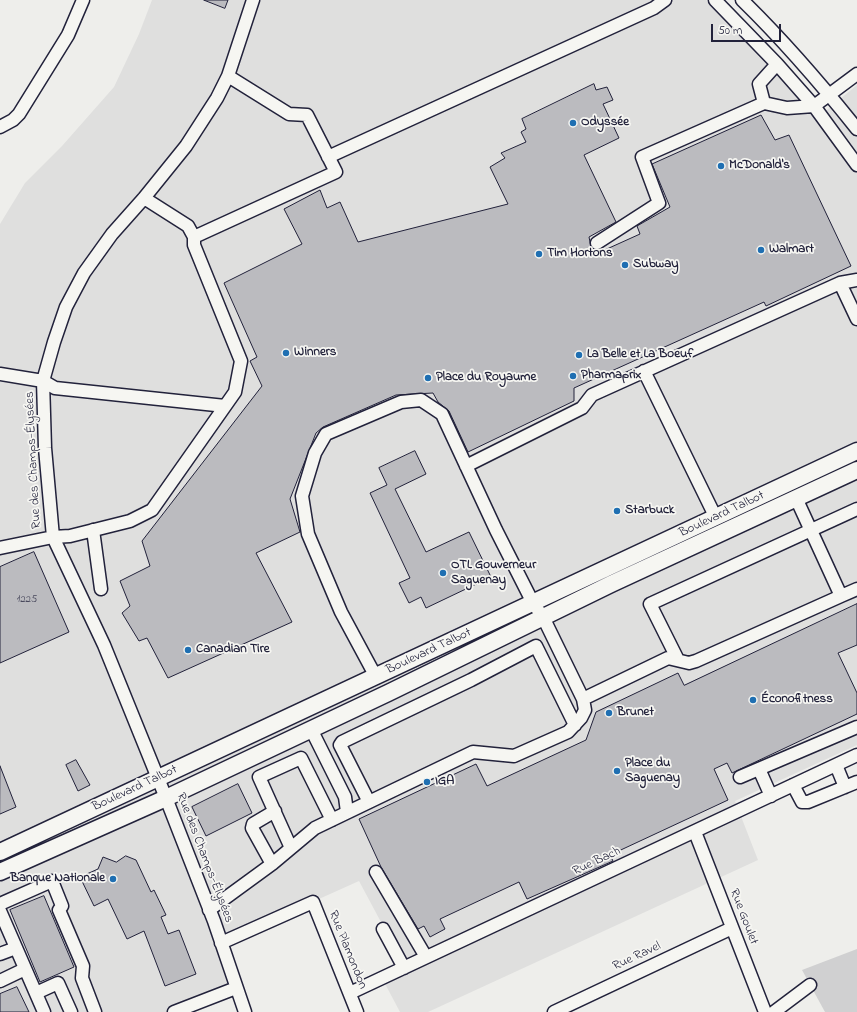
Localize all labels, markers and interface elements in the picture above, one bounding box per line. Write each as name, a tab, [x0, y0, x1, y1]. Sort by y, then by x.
scale bar	[713, 16, 783, 42]
text: 50 m	[718, 22, 742, 40]
place label: Odyssée	[581, 115, 629, 131]
marker: Odyssée	[568, 118, 578, 128]
place label: McDonald's	[729, 158, 790, 174]
marker: McDonald's	[716, 161, 726, 171]
place label: Walmart	[769, 242, 814, 258]
marker: Walmart	[756, 245, 766, 255]
place label: Tim Hortons	[547, 246, 613, 262]
marker: Tim Hortons	[534, 249, 544, 259]
place label: Subway	[633, 257, 678, 273]
marker: Subway	[620, 260, 630, 270]
place label: Winners	[294, 345, 336, 361]
place label: La Belle et La Boeuf	[587, 347, 693, 363]
marker: Winners	[281, 348, 291, 358]
marker: La Belle et La Boeuf	[574, 350, 584, 360]
place label: Pharmaprix	[581, 368, 641, 384]
place label: Place du Royaume	[436, 370, 536, 386]
marker: Pharmaprix	[568, 371, 578, 381]
marker: Place du Royaume	[423, 373, 433, 383]
street label: Rue des Champs-Élysées	[23, 391, 45, 529]
street label: Boulevard Talbot	[677, 488, 767, 542]
place label: Starbuck	[625, 503, 674, 519]
marker: Starbuck	[612, 506, 622, 516]
place label: OTL Gouverneur Saguenay	[451, 558, 536, 589]
marker: OTL Gouverneur Saguenay	[438, 568, 448, 578]
house number: 1225	[17, 593, 37, 607]
street label: Boulevard Talbot	[384, 625, 474, 679]
place label: Canadian Tire	[196, 642, 270, 658]
marker: Canadian Tire	[183, 645, 193, 655]
place label: Éconofitness	[761, 692, 833, 708]
marker: Éconofitness	[748, 695, 758, 705]
place label: Brunet	[617, 705, 654, 721]
marker: Brunet	[604, 708, 614, 718]
place label: Place du Saguenay	[625, 756, 680, 787]
street label: Boulevard Talbot	[90, 762, 180, 816]
marker: Place du Saguenay	[612, 766, 622, 776]
place label: IGA	[435, 774, 454, 790]
marker: IGA	[422, 777, 432, 787]
street label: Rue des Champs-Élysées	[172, 791, 236, 925]
street label: Rue Bach	[570, 844, 624, 880]
place label: Banque Nationale	[10, 871, 105, 887]
marker: Banque Nationale	[108, 874, 118, 884]
street label: Rue Goulet	[725, 887, 761, 947]
street label: Rue Plamondon	[324, 908, 370, 992]
street label: Rue Ravel	[610, 939, 664, 975]

